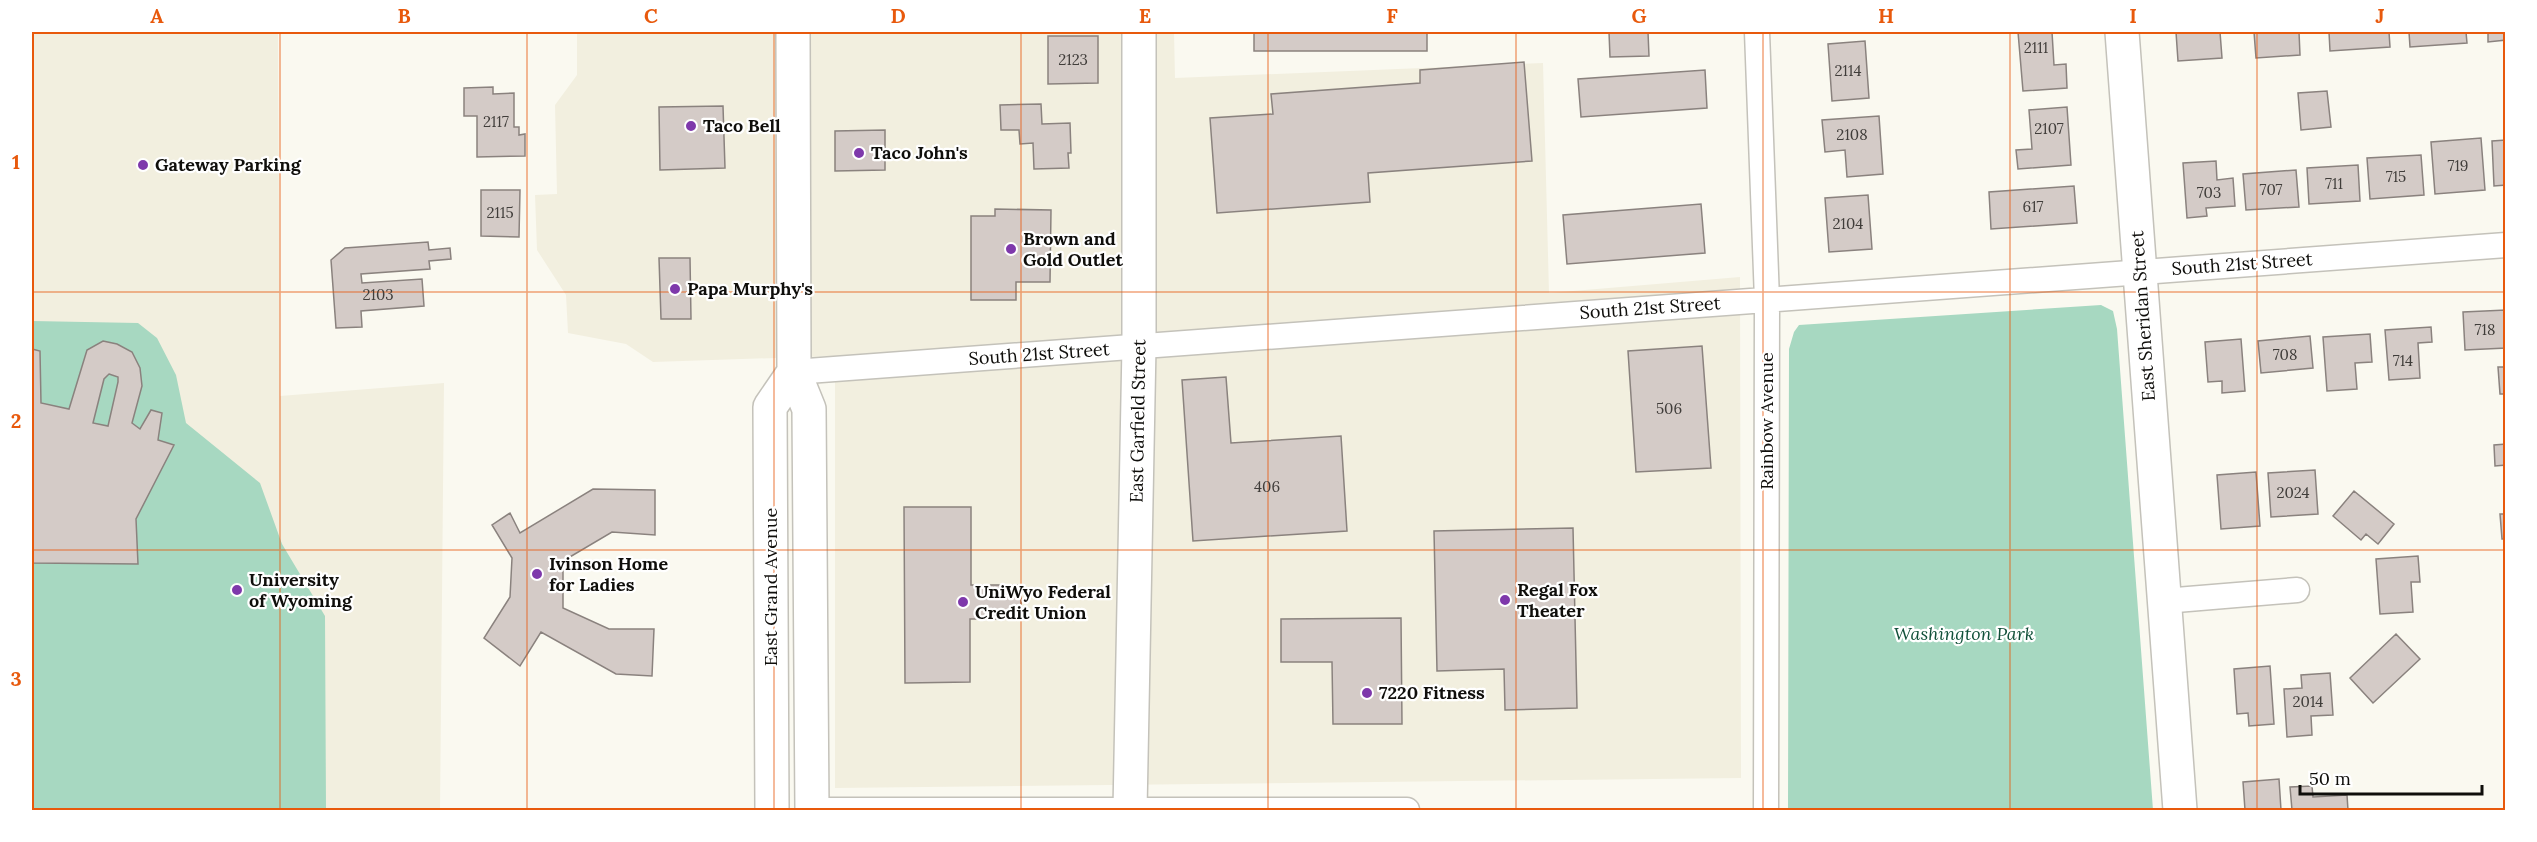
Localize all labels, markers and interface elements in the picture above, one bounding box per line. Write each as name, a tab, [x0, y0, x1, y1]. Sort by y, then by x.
text: A	[150, 3, 164, 28]
text: B	[397, 3, 411, 28]
text: C	[644, 3, 658, 28]
text: D	[890, 3, 906, 28]
text: E	[1139, 3, 1151, 28]
text: F	[1386, 3, 1398, 28]
text: G	[1631, 3, 1647, 28]
text: H	[1878, 3, 1894, 28]
text: I	[2129, 3, 2137, 28]
text: J	[2375, 3, 2385, 28]
house number: 2111	[2024, 38, 2048, 57]
house number: 2123	[1058, 50, 1088, 69]
house number: 2114	[1834, 61, 1862, 80]
house number: 2117	[483, 112, 509, 131]
place label: Taco Bell	[703, 114, 781, 137]
marker: Taco Bell	[684, 119, 698, 133]
house number: 2107	[2034, 119, 2064, 138]
house number: 2108	[1836, 125, 1868, 144]
place label: Taco John's	[871, 141, 968, 164]
marker: Taco John's	[852, 146, 866, 160]
text: 1	[12, 149, 20, 174]
place label: Gateway Parking	[155, 153, 302, 176]
house number: 719	[2447, 156, 2469, 175]
marker: Gateway Parking	[136, 158, 150, 172]
house number: 715	[2386, 167, 2406, 186]
house number: 711	[2325, 174, 2343, 193]
house number: 707	[2260, 180, 2282, 199]
house number: 703	[2197, 183, 2221, 202]
house number: 617	[2022, 197, 2044, 216]
house number: 2115	[486, 203, 514, 222]
house number: 2104	[1833, 214, 1863, 233]
place label: Brown and Gold Outlet	[1023, 227, 1123, 271]
street label: East Sheridan Street	[2125, 230, 2160, 402]
marker: Brown and Gold Outlet	[1004, 242, 1018, 256]
street label: South 21st Street	[2171, 247, 2313, 280]
place label: Papa Murphy's	[687, 277, 813, 300]
marker: Papa Murphy's	[668, 282, 682, 296]
house number: 2103	[362, 285, 394, 304]
street label: South 21st Street	[1579, 291, 1721, 324]
house number: 718	[2475, 320, 2495, 339]
street label: South 21st Street	[968, 337, 1110, 370]
street label: East Garfield Street	[1125, 339, 1150, 503]
house number: 708	[2273, 345, 2297, 364]
house number: 714	[2393, 351, 2413, 370]
street label: Rainbow Avenue	[1755, 352, 1778, 490]
house number: 506	[1656, 399, 1682, 418]
text: 2	[11, 408, 21, 433]
house number: 406	[1254, 477, 1280, 496]
house number: 2024	[2276, 483, 2310, 502]
street label: East Grand Avenue	[759, 507, 782, 666]
place label: Ivinson Home for Ladies	[549, 552, 668, 596]
marker: Ivinson Home for Ladies	[530, 567, 544, 581]
place label: University of Wyoming	[249, 568, 353, 612]
place label: Regal Fox Theater	[1517, 578, 1598, 622]
place label: UniWyo Federal Credit Union	[975, 580, 1111, 624]
marker: University of Wyoming	[230, 583, 244, 597]
marker: Regal Fox Theater	[1498, 593, 1512, 607]
marker: UniWyo Federal Credit Union	[956, 595, 970, 609]
park label: Washington Park	[1894, 622, 2034, 645]
text: 3	[10, 666, 22, 691]
place label: 7220 Fitness	[1379, 681, 1485, 704]
marker: 7220 Fitness	[1360, 686, 1374, 700]
house number: 2014	[2293, 692, 2323, 711]
scale bar	[2300, 758, 2482, 796]
text: 50 m	[2309, 767, 2351, 790]

